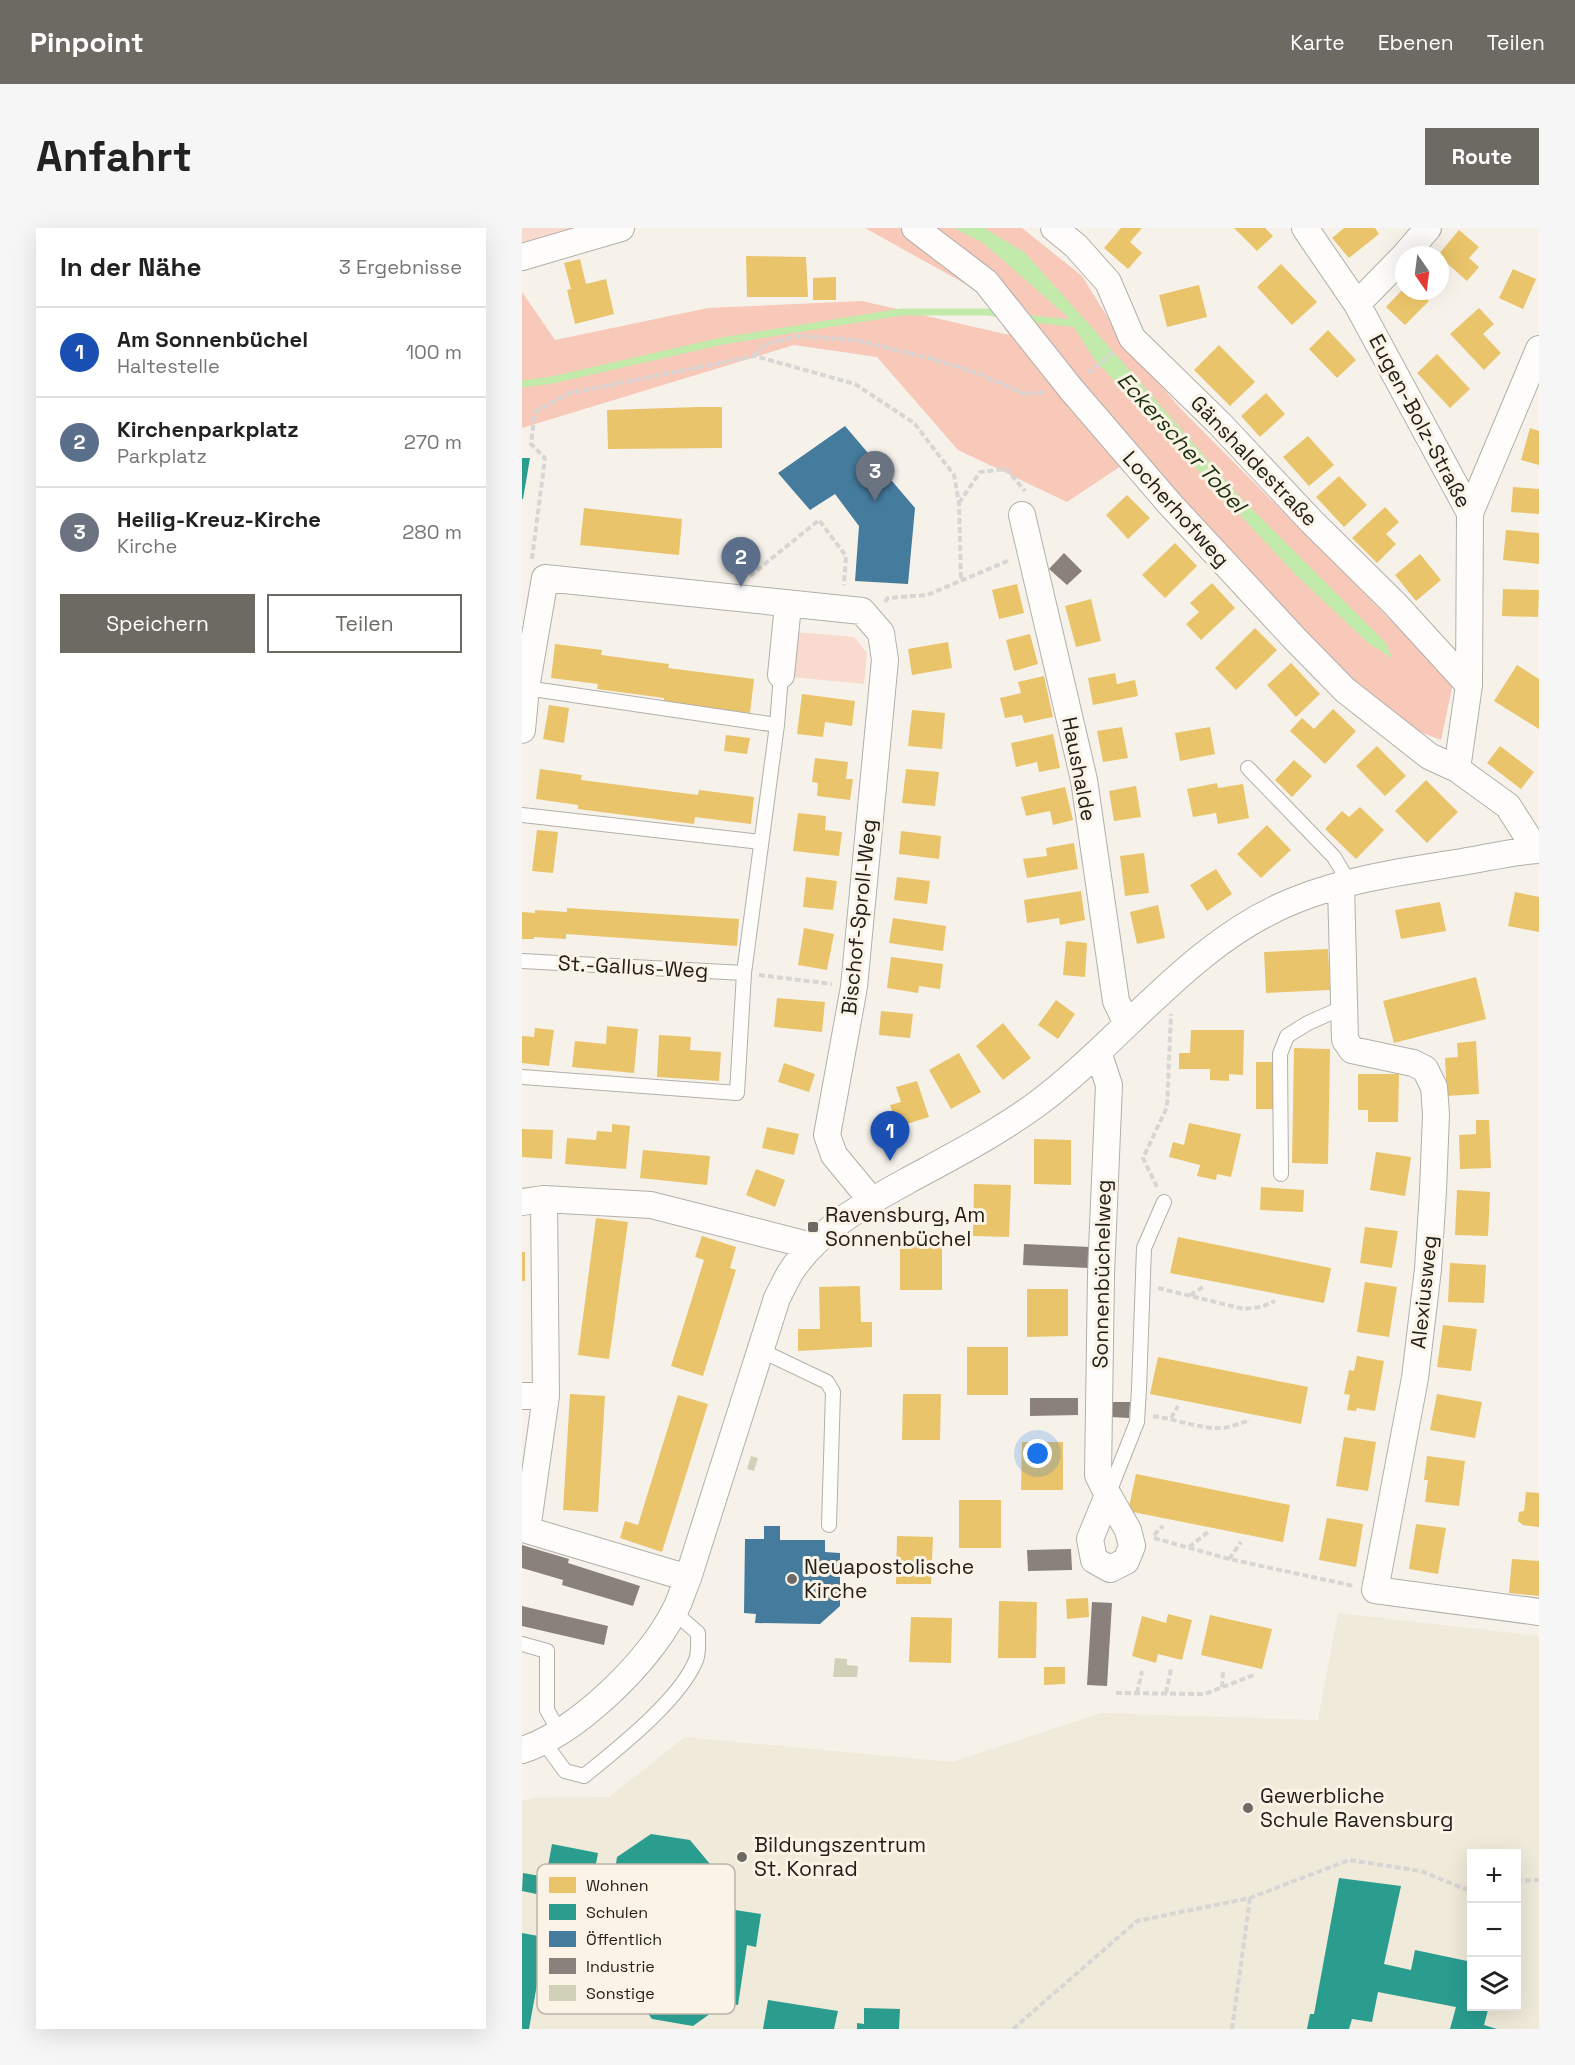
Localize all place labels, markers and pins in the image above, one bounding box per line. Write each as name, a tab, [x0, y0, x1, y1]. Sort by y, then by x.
pin: 3	[856, 452, 894, 501]
pin: 2	[722, 538, 760, 587]
pin: 1	[870, 1112, 910, 1161]
place label: Ravensburg, Am Sonnenbüchel	[825, 1201, 985, 1252]
marker: Ravensburg, Am Sonnenbüchel	[806, 1220, 820, 1234]
place label: Neuapostolische Kirche	[804, 1553, 974, 1604]
marker: Neuapostolische Kirche	[785, 1572, 799, 1586]
place label: Gewerbliche Schule Ravensburg	[1260, 1782, 1453, 1833]
marker: Gewerbliche Schule Ravensburg	[1241, 1801, 1255, 1815]
place label: Bildungszentrum St. Konrad	[754, 1831, 926, 1882]
marker: Bildungszentrum St. Konrad	[735, 1850, 749, 1864]

